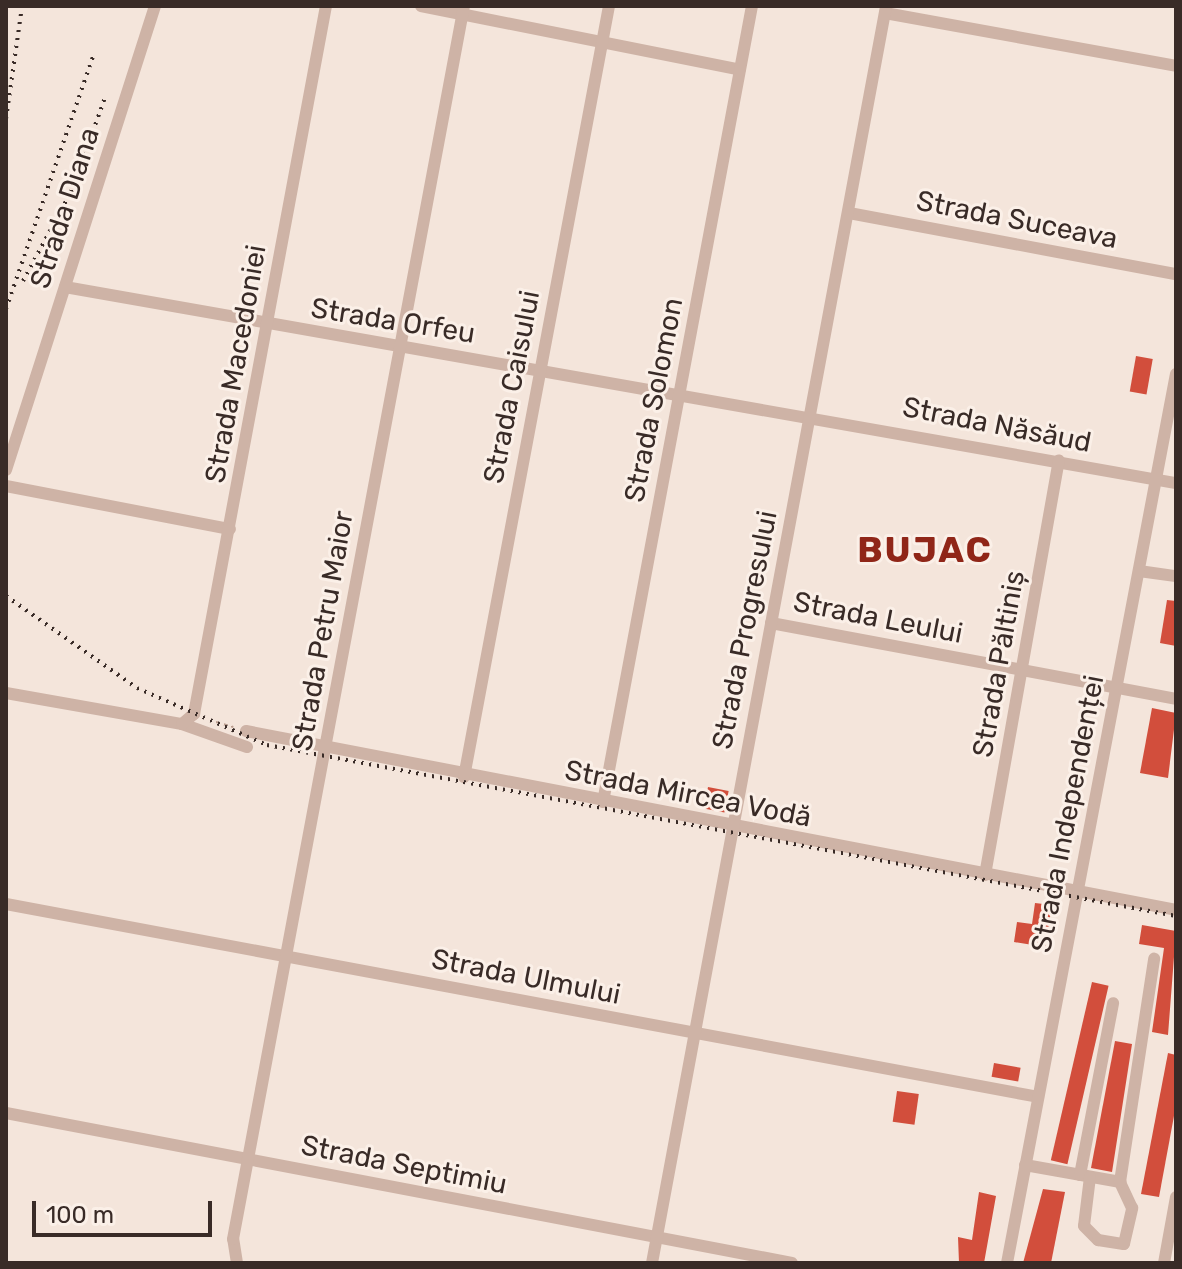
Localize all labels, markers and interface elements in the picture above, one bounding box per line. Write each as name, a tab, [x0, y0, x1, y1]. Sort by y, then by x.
street label: Strada Diana	[23, 123, 107, 293]
street label: Strada Suceava	[914, 184, 1120, 256]
street label: Strada Macedoniei	[199, 242, 273, 486]
street label: Strada Caisului	[477, 288, 547, 486]
street label: Strada Orfeu	[308, 291, 478, 351]
street label: Strada Solomon	[618, 295, 690, 505]
street label: Strada Năsăud	[900, 390, 1094, 460]
street label: Strada Petru Maior	[285, 508, 361, 754]
street label: Strada Progresului	[705, 508, 785, 752]
district label: BUJAC	[857, 528, 993, 572]
street label: Strada Păltiniș	[966, 568, 1032, 760]
street label: Strada Leului	[791, 585, 965, 651]
street label: Strada Independenței	[1025, 672, 1111, 956]
street label: Strada Mircea Vodă	[562, 754, 814, 834]
street label: Strada Ulmului	[429, 942, 623, 1012]
street label: Strada Septimiu	[298, 1129, 510, 1201]
scale bar	[36, 1185, 216, 1235]
text: 100 m	[46, 1201, 114, 1229]

